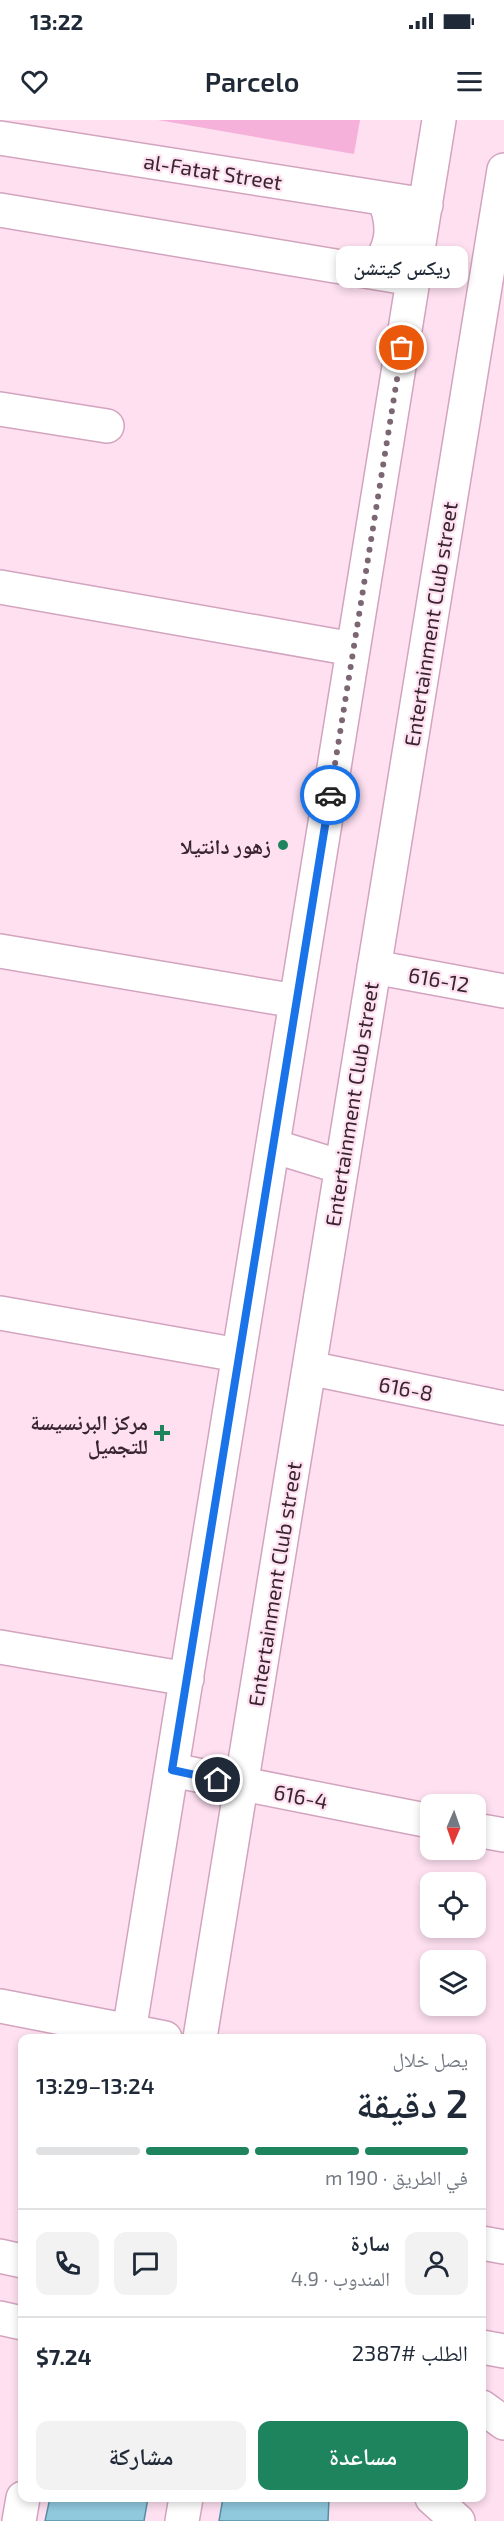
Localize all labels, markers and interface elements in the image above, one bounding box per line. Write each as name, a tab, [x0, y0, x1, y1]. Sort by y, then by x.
text: 13:22	[30, 8, 83, 34]
icon: heart	[18, 65, 51, 98]
text: Parcelo	[205, 65, 299, 97]
icon: menu	[453, 65, 486, 98]
street label: al-Fatat Street	[142, 148, 284, 194]
callout: ريكس كيتشن	[336, 246, 468, 288]
text: ريكس كيتشن	[353, 255, 451, 279]
pin	[376, 322, 427, 373]
icon: bag	[385, 331, 418, 364]
street label: Entertainment Club street	[398, 500, 462, 748]
courier	[300, 765, 360, 825]
icon: car	[314, 779, 347, 812]
place label: زهور دانتيلا	[180, 833, 271, 859]
marker: زهور دانتيلا	[276, 838, 290, 852]
street label: 616-12	[407, 961, 471, 997]
street label: Entertainment Club street	[319, 980, 383, 1228]
street label: 616-8	[377, 1371, 435, 1405]
place label: مركز البرنسيسة للتجميل	[30, 1409, 148, 1460]
marker: مركز البرنسيسة للتجميل	[153, 1424, 171, 1442]
street label: Entertainment Club street	[242, 1460, 306, 1708]
pin	[192, 1754, 243, 1805]
icon: home	[201, 1763, 234, 1796]
street label: 616-4	[272, 1779, 330, 1813]
north arrow	[420, 1794, 486, 1860]
map controls	[420, 1794, 486, 2016]
button: locate	[420, 1872, 486, 1938]
button: layers	[420, 1950, 486, 2016]
text: يصل خلال	[392, 2047, 468, 2071]
text: 13:24–13:29	[36, 2072, 155, 2098]
text: 2 دقيقة	[356, 2079, 468, 2126]
text: في الطريق · 190 m	[325, 2165, 468, 2189]
text: سارة	[351, 2229, 390, 2255]
button: phone	[36, 2232, 99, 2295]
button: chat	[114, 2232, 177, 2295]
button: person	[405, 2232, 468, 2295]
text: المندوب · 4.9	[291, 2266, 390, 2290]
text: الطلب #2387	[352, 2339, 468, 2365]
text: $7.24	[36, 2343, 92, 2369]
button: مشاركة	[36, 2421, 246, 2490]
button: مساعدة	[258, 2421, 468, 2490]

